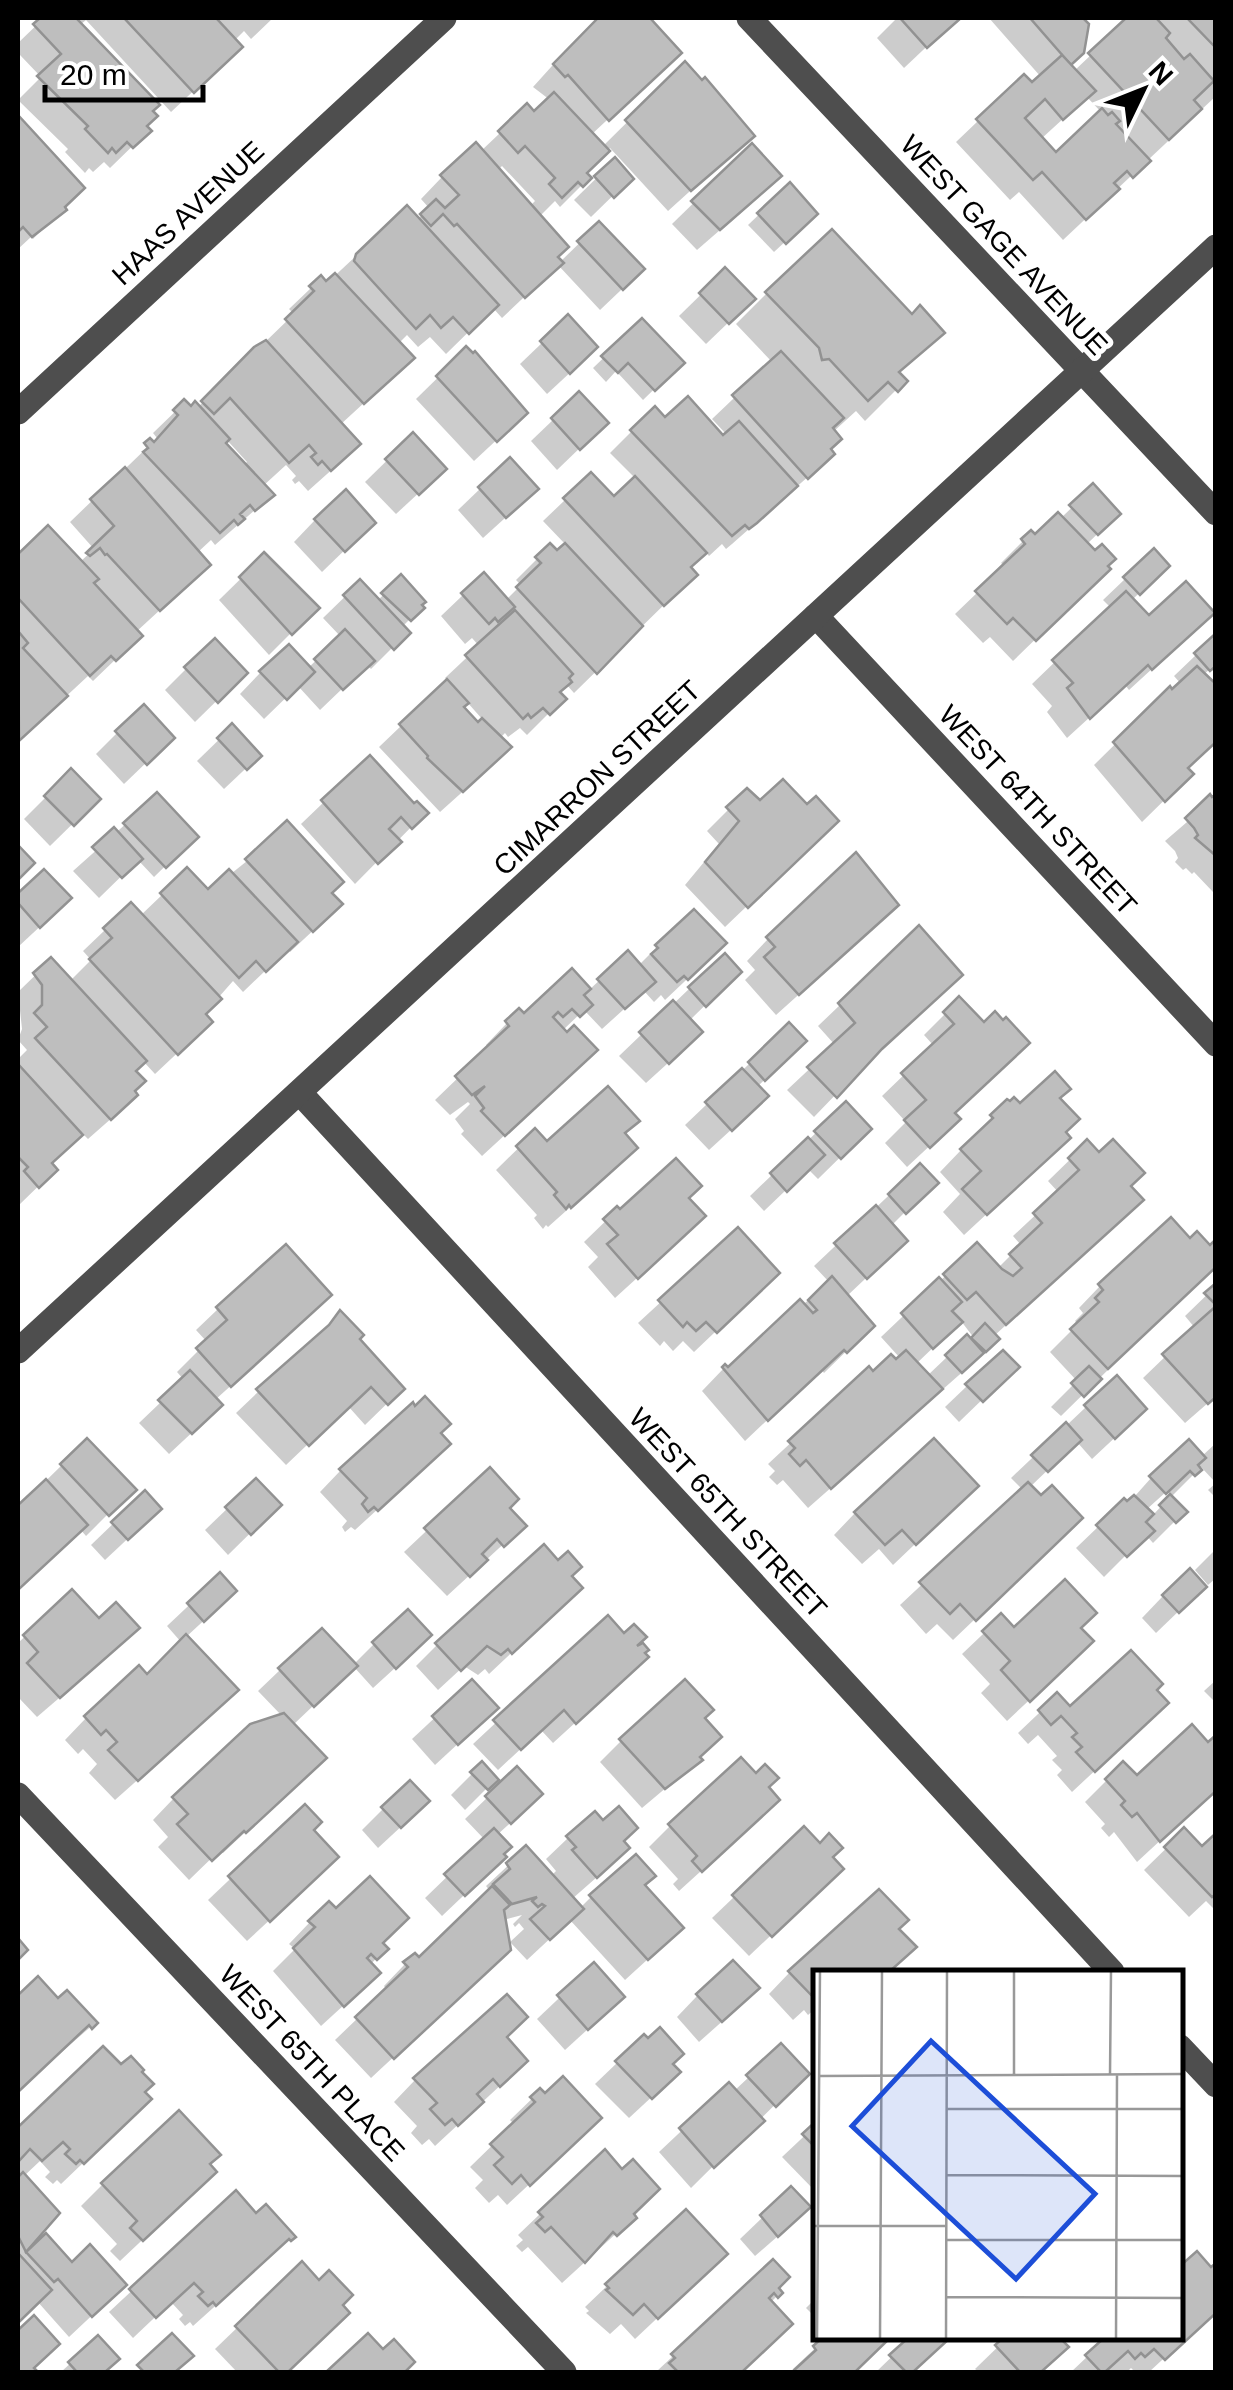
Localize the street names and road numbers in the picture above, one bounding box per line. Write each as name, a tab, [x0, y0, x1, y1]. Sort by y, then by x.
street label: WEST GAGE AVENUE	[894, 129, 1114, 361]
street label: HAAS AVENUE	[106, 135, 270, 291]
street label: CIMARRON STREET	[487, 674, 707, 882]
street label: WEST 64TH STREET	[933, 699, 1143, 921]
street label: WEST 65TH STREET	[623, 1402, 833, 1624]
street label: WEST 65TH PLACE	[213, 1959, 411, 2167]

